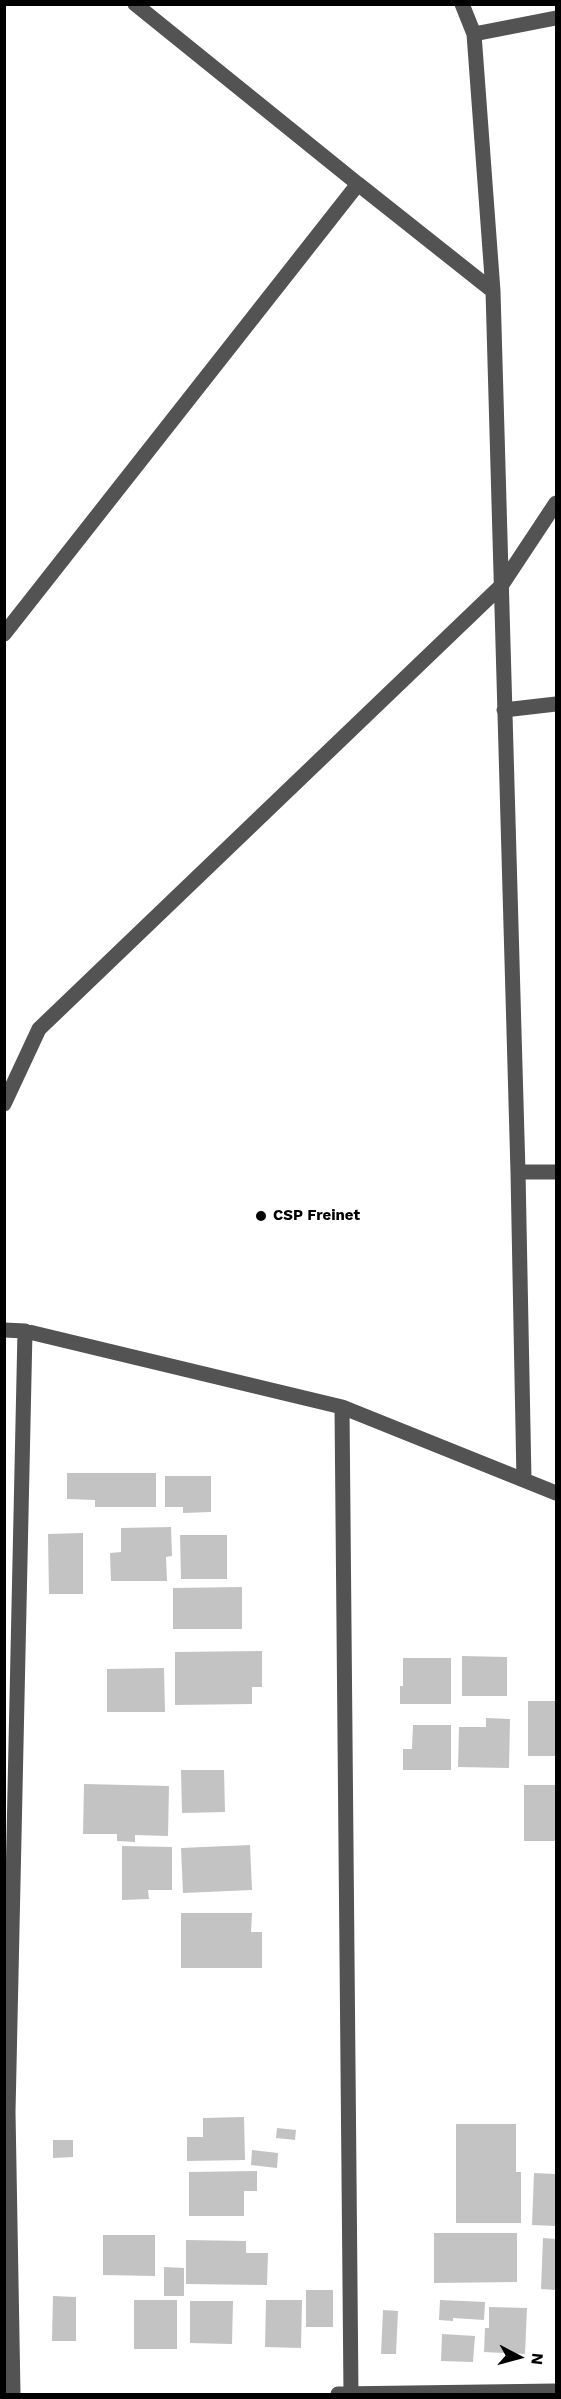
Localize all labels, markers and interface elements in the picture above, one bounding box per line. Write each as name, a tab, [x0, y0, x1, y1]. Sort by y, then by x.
place label: CSP Freinet	[273, 1207, 360, 1225]
marker: CSP Freinet	[254, 1209, 268, 1223]
north arrow	[489, 2327, 549, 2387]
text: N	[527, 2352, 547, 2366]

